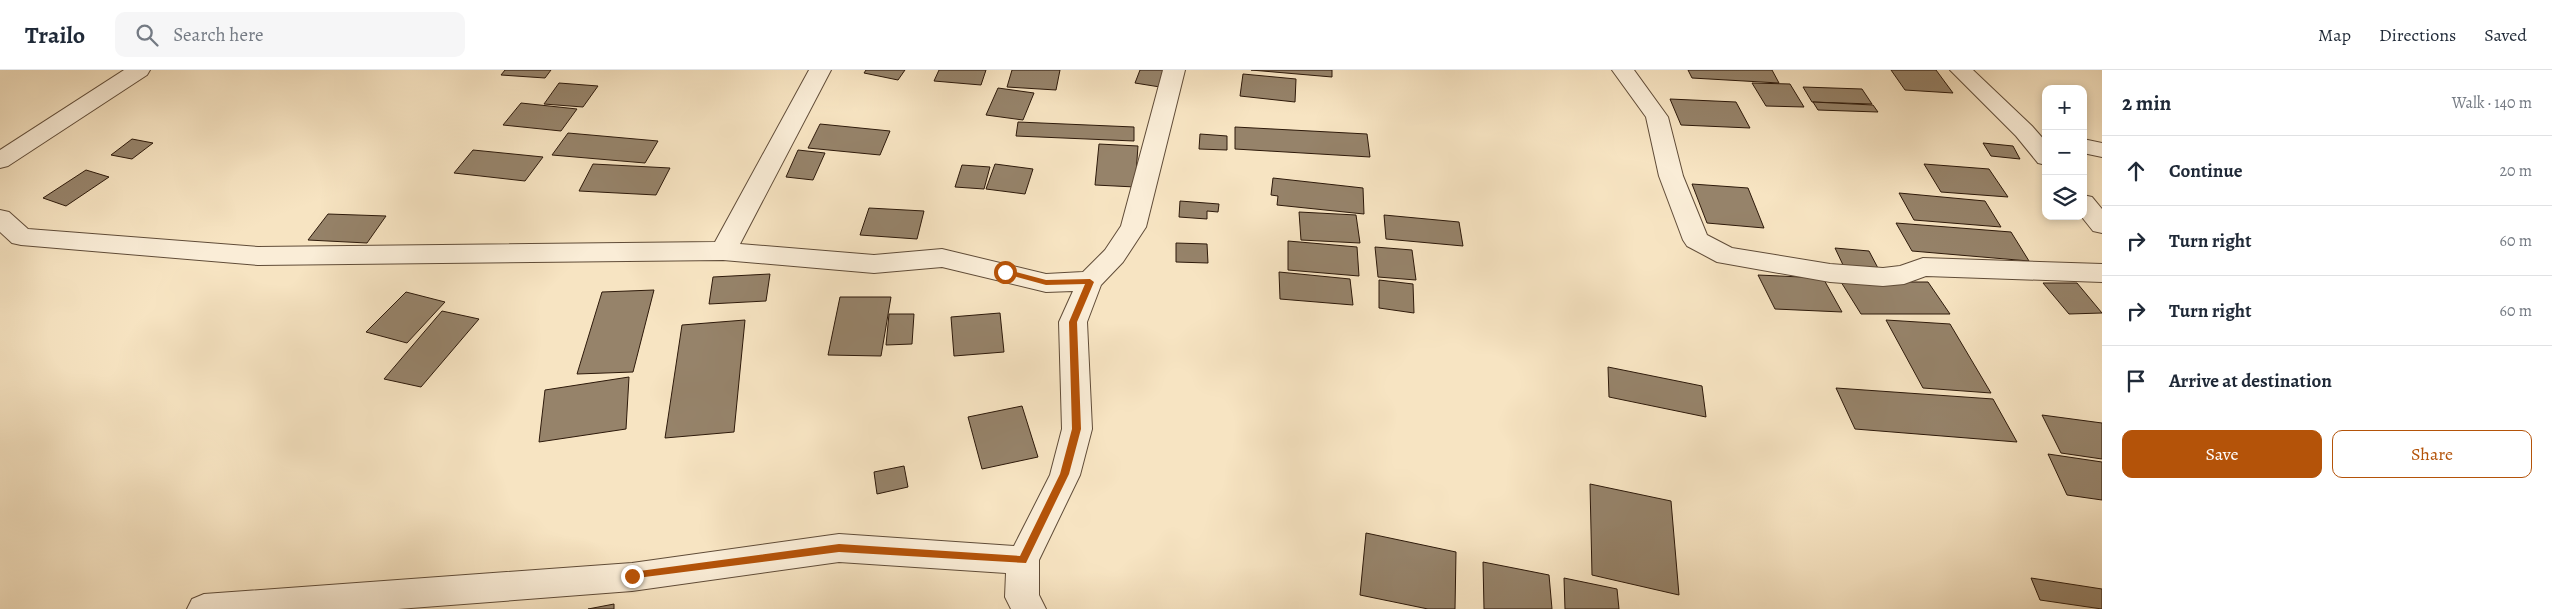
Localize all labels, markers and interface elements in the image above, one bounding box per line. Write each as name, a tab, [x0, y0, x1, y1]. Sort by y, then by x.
search box	[115, 12, 465, 57]
text: Trailo	[25, 19, 85, 51]
icon: search	[133, 21, 161, 49]
text: Search here	[173, 22, 264, 48]
text: Map	[2318, 23, 2351, 47]
text: Directions	[2379, 23, 2456, 47]
text: Saved	[2484, 23, 2527, 47]
map controls	[2042, 85, 2087, 220]
button: +	[2042, 85, 2087, 130]
text: 2 min	[2122, 89, 2171, 117]
text: Walk · 140 m	[2452, 92, 2532, 114]
button: −	[2042, 130, 2087, 175]
icon: ahead	[2122, 157, 2150, 185]
text: Continue	[2169, 158, 2243, 184]
text: 20 m	[2499, 160, 2532, 182]
button: layers	[2042, 175, 2087, 220]
icon: right	[2122, 227, 2150, 255]
text: Turn right	[2169, 228, 2251, 254]
text: 60 m	[2500, 230, 2532, 252]
route start	[994, 261, 1017, 284]
icon: right	[2122, 297, 2150, 325]
text: Turn right	[2169, 298, 2251, 324]
text: 60 m	[2500, 300, 2532, 322]
icon: arrive	[2122, 367, 2150, 395]
text: Arrive at destination	[2169, 368, 2332, 394]
button: Save	[2122, 430, 2322, 478]
button: Share	[2332, 430, 2532, 478]
route end	[621, 565, 644, 588]

